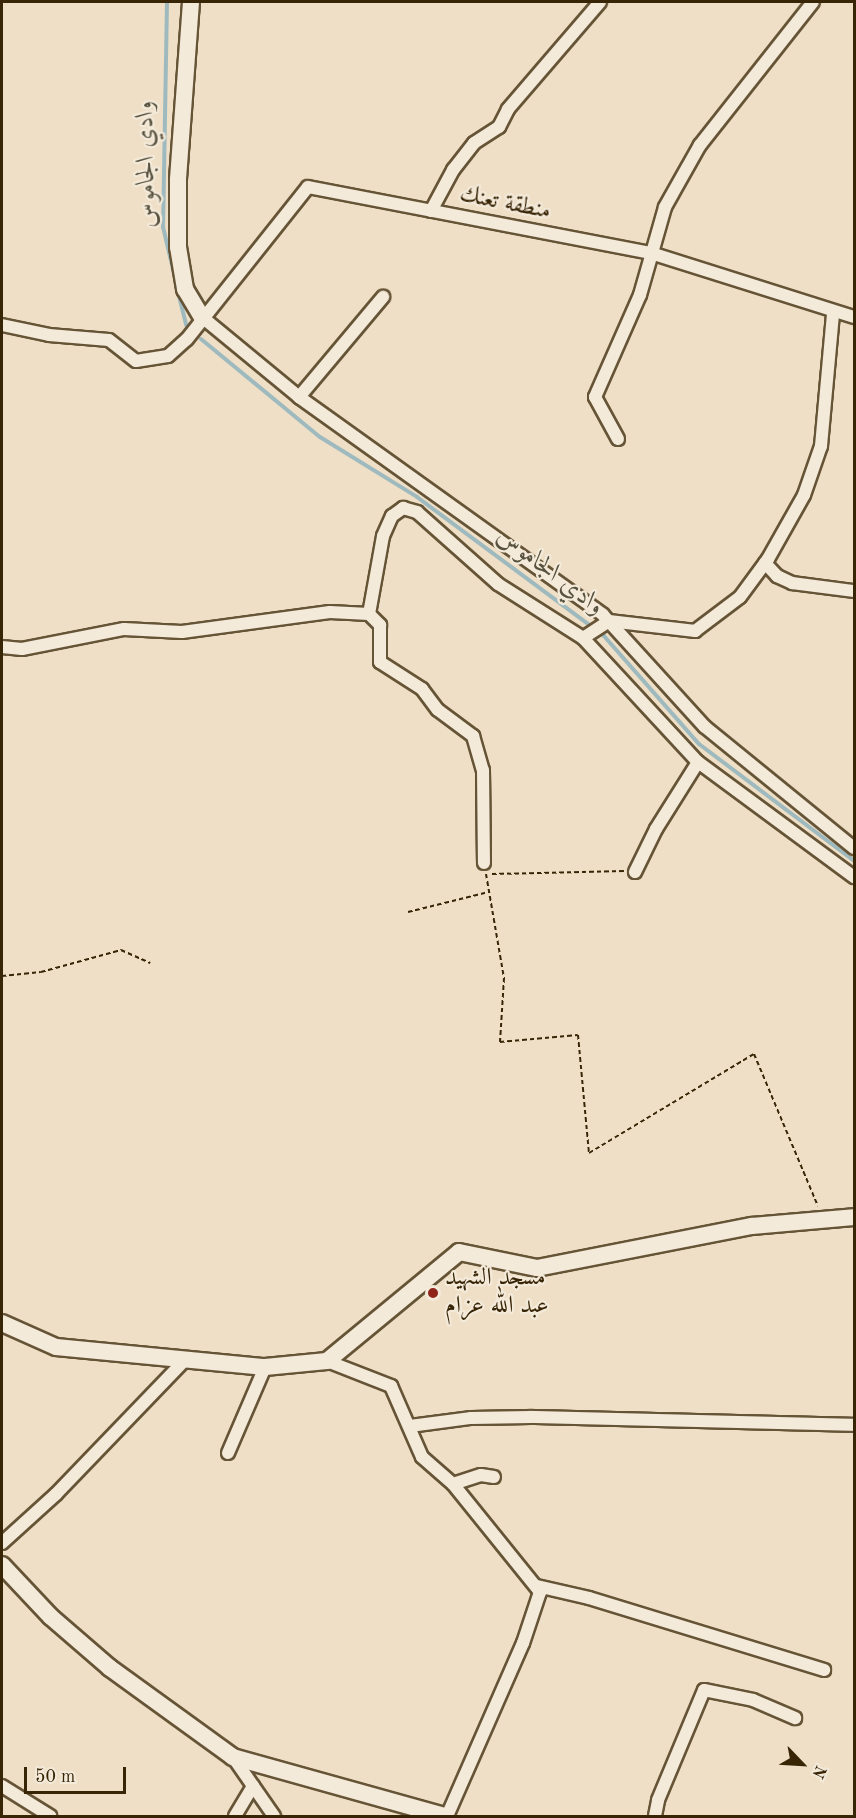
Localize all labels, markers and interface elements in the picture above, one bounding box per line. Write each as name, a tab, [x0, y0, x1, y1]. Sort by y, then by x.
water label: وادي الجاموس	[130, 100, 164, 228]
street label: منطقة تعنك	[457, 181, 553, 227]
water label: وادي الجاموس	[490, 521, 610, 623]
place label: مسجد الشهيد عبد الله عزام	[445, 1265, 549, 1321]
marker: مسجد الشهيد عبد الله عزام	[426, 1286, 440, 1300]
north arrow	[772, 1734, 832, 1794]
scale bar	[27, 1755, 129, 1793]
text: N	[808, 1763, 828, 1781]
text: 50 m	[35, 1768, 75, 1786]

